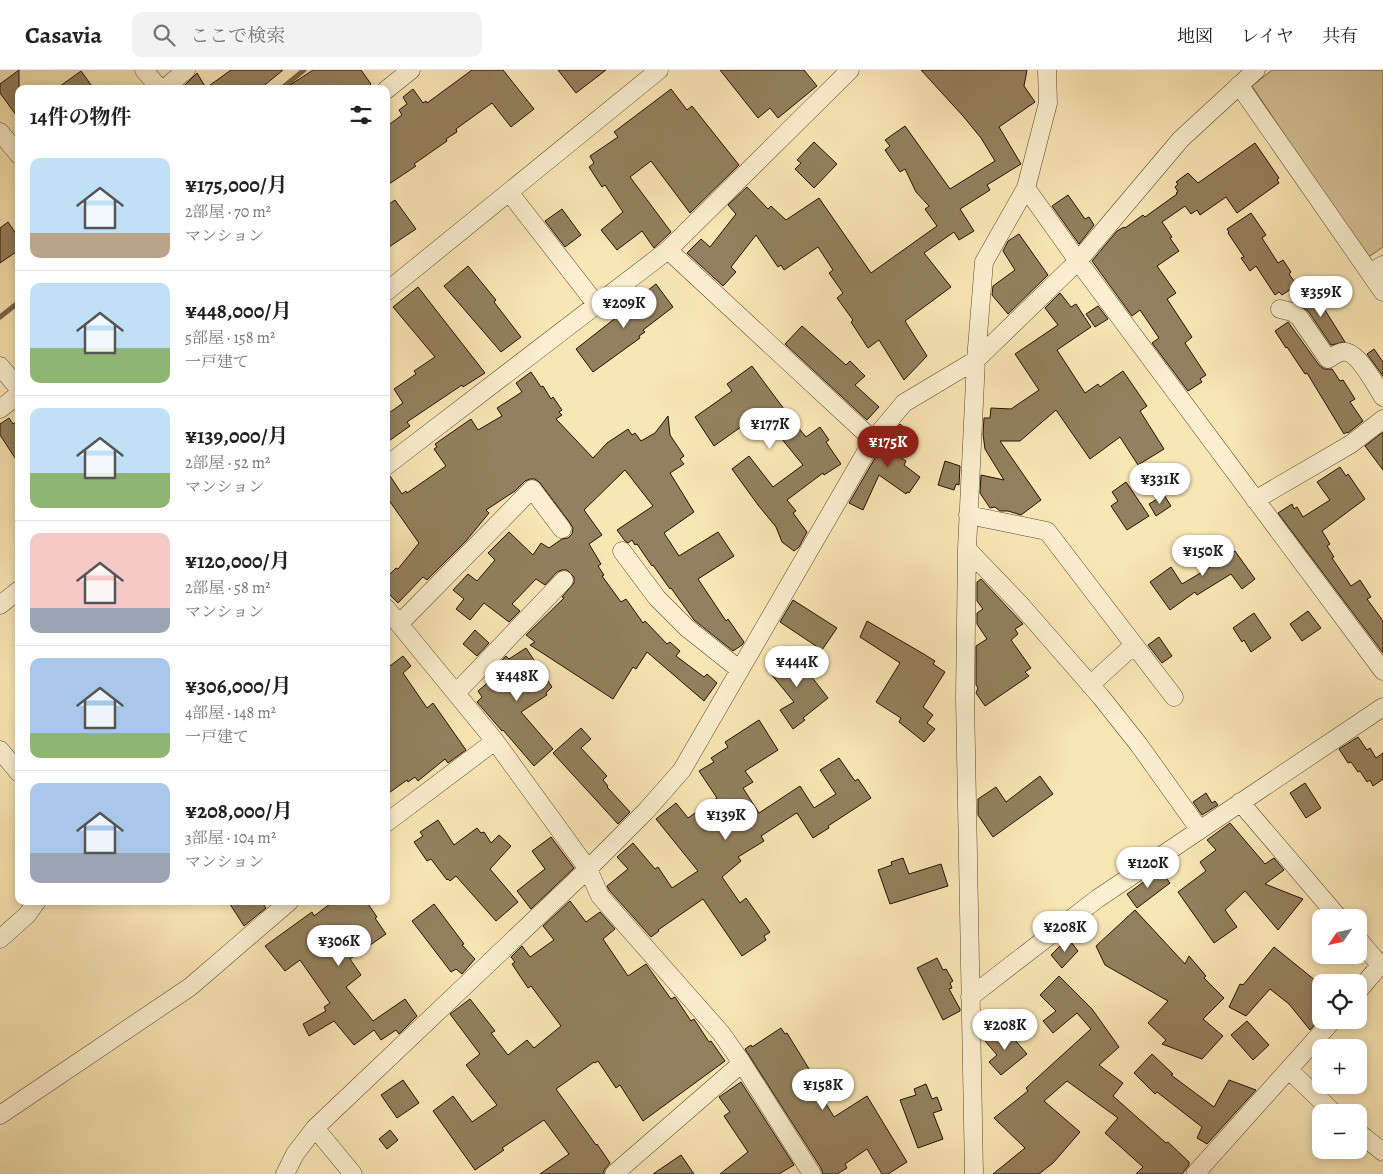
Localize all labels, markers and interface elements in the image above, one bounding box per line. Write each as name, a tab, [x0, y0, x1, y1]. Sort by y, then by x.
search box	[132, 12, 482, 57]
text: Casavia	[25, 19, 102, 51]
icon: search	[150, 21, 178, 49]
text: ここで検索	[190, 23, 285, 49]
text: 地図	[1177, 24, 1213, 48]
text: レイヤ	[1241, 24, 1294, 48]
text: 共有	[1322, 24, 1358, 48]
icon: filters	[347, 101, 375, 129]
text: 14件の物件	[30, 103, 131, 131]
text: ¥175,000/月	[185, 171, 288, 199]
icon: home	[70, 178, 130, 238]
text: 2部屋 · 70 m²	[185, 201, 271, 223]
text: マンション	[185, 225, 264, 247]
pin: ¥359K	[1286, 276, 1356, 318]
text: ¥359K	[1301, 281, 1341, 303]
pin: ¥209K	[589, 286, 659, 329]
text: ¥209K	[603, 292, 645, 314]
text: ¥448,000/月	[185, 297, 292, 325]
icon: home	[70, 303, 130, 363]
text: 5部屋 · 158 m²	[185, 327, 275, 349]
text: 一戸建て	[185, 351, 249, 373]
pin: ¥177K	[735, 408, 805, 450]
text: ¥177K	[750, 413, 790, 435]
text: ¥139,000/月	[185, 422, 289, 450]
pin: ¥175K	[853, 426, 923, 468]
icon: home	[70, 428, 130, 488]
text: ¥175K	[868, 431, 908, 453]
text: 2部屋 · 52 m²	[185, 452, 270, 474]
pin: ¥331K	[1125, 462, 1195, 505]
text: ¥331K	[1140, 468, 1180, 490]
text: マンション	[185, 476, 264, 498]
pin: ¥150K	[1168, 534, 1238, 577]
text: ¥150K	[1183, 540, 1223, 562]
text: ¥120,000/月	[185, 547, 291, 575]
icon: home	[70, 553, 130, 613]
text: 2部屋 · 58 m²	[185, 577, 271, 599]
text: マンション	[185, 601, 264, 623]
pin: ¥444K	[762, 646, 832, 688]
text: ¥444K	[776, 651, 818, 673]
pin: ¥448K	[482, 660, 552, 702]
text: ¥448K	[496, 665, 538, 687]
text: ¥306,000/月	[185, 672, 292, 700]
icon: home	[70, 678, 130, 738]
text: 4部屋 · 148 m²	[185, 702, 276, 724]
text: 一戸建て	[185, 726, 249, 748]
text: ¥208,000/月	[185, 797, 293, 825]
pin: ¥139K	[691, 798, 761, 841]
icon: home	[70, 803, 130, 863]
text: ¥139K	[706, 804, 746, 826]
text: 3部屋 · 104 m²	[185, 827, 276, 849]
pin: ¥120K	[1113, 846, 1183, 889]
text: マンション	[185, 851, 264, 873]
text: ¥120K	[1127, 852, 1169, 874]
north arrow	[1312, 909, 1368, 964]
map controls	[1312, 909, 1367, 1159]
pin: ¥208K	[1030, 910, 1100, 953]
text: ¥208K	[1043, 916, 1087, 938]
pin: ¥306K	[304, 924, 374, 967]
text: ¥306K	[318, 930, 360, 952]
button: locate	[1312, 974, 1367, 1029]
pin: ¥208K	[970, 1008, 1040, 1051]
text: ¥208K	[983, 1014, 1027, 1036]
button: +	[1312, 1039, 1367, 1094]
pin: ¥158K	[788, 1068, 858, 1111]
text: ¥158K	[803, 1074, 843, 1096]
button: −	[1312, 1104, 1367, 1159]

